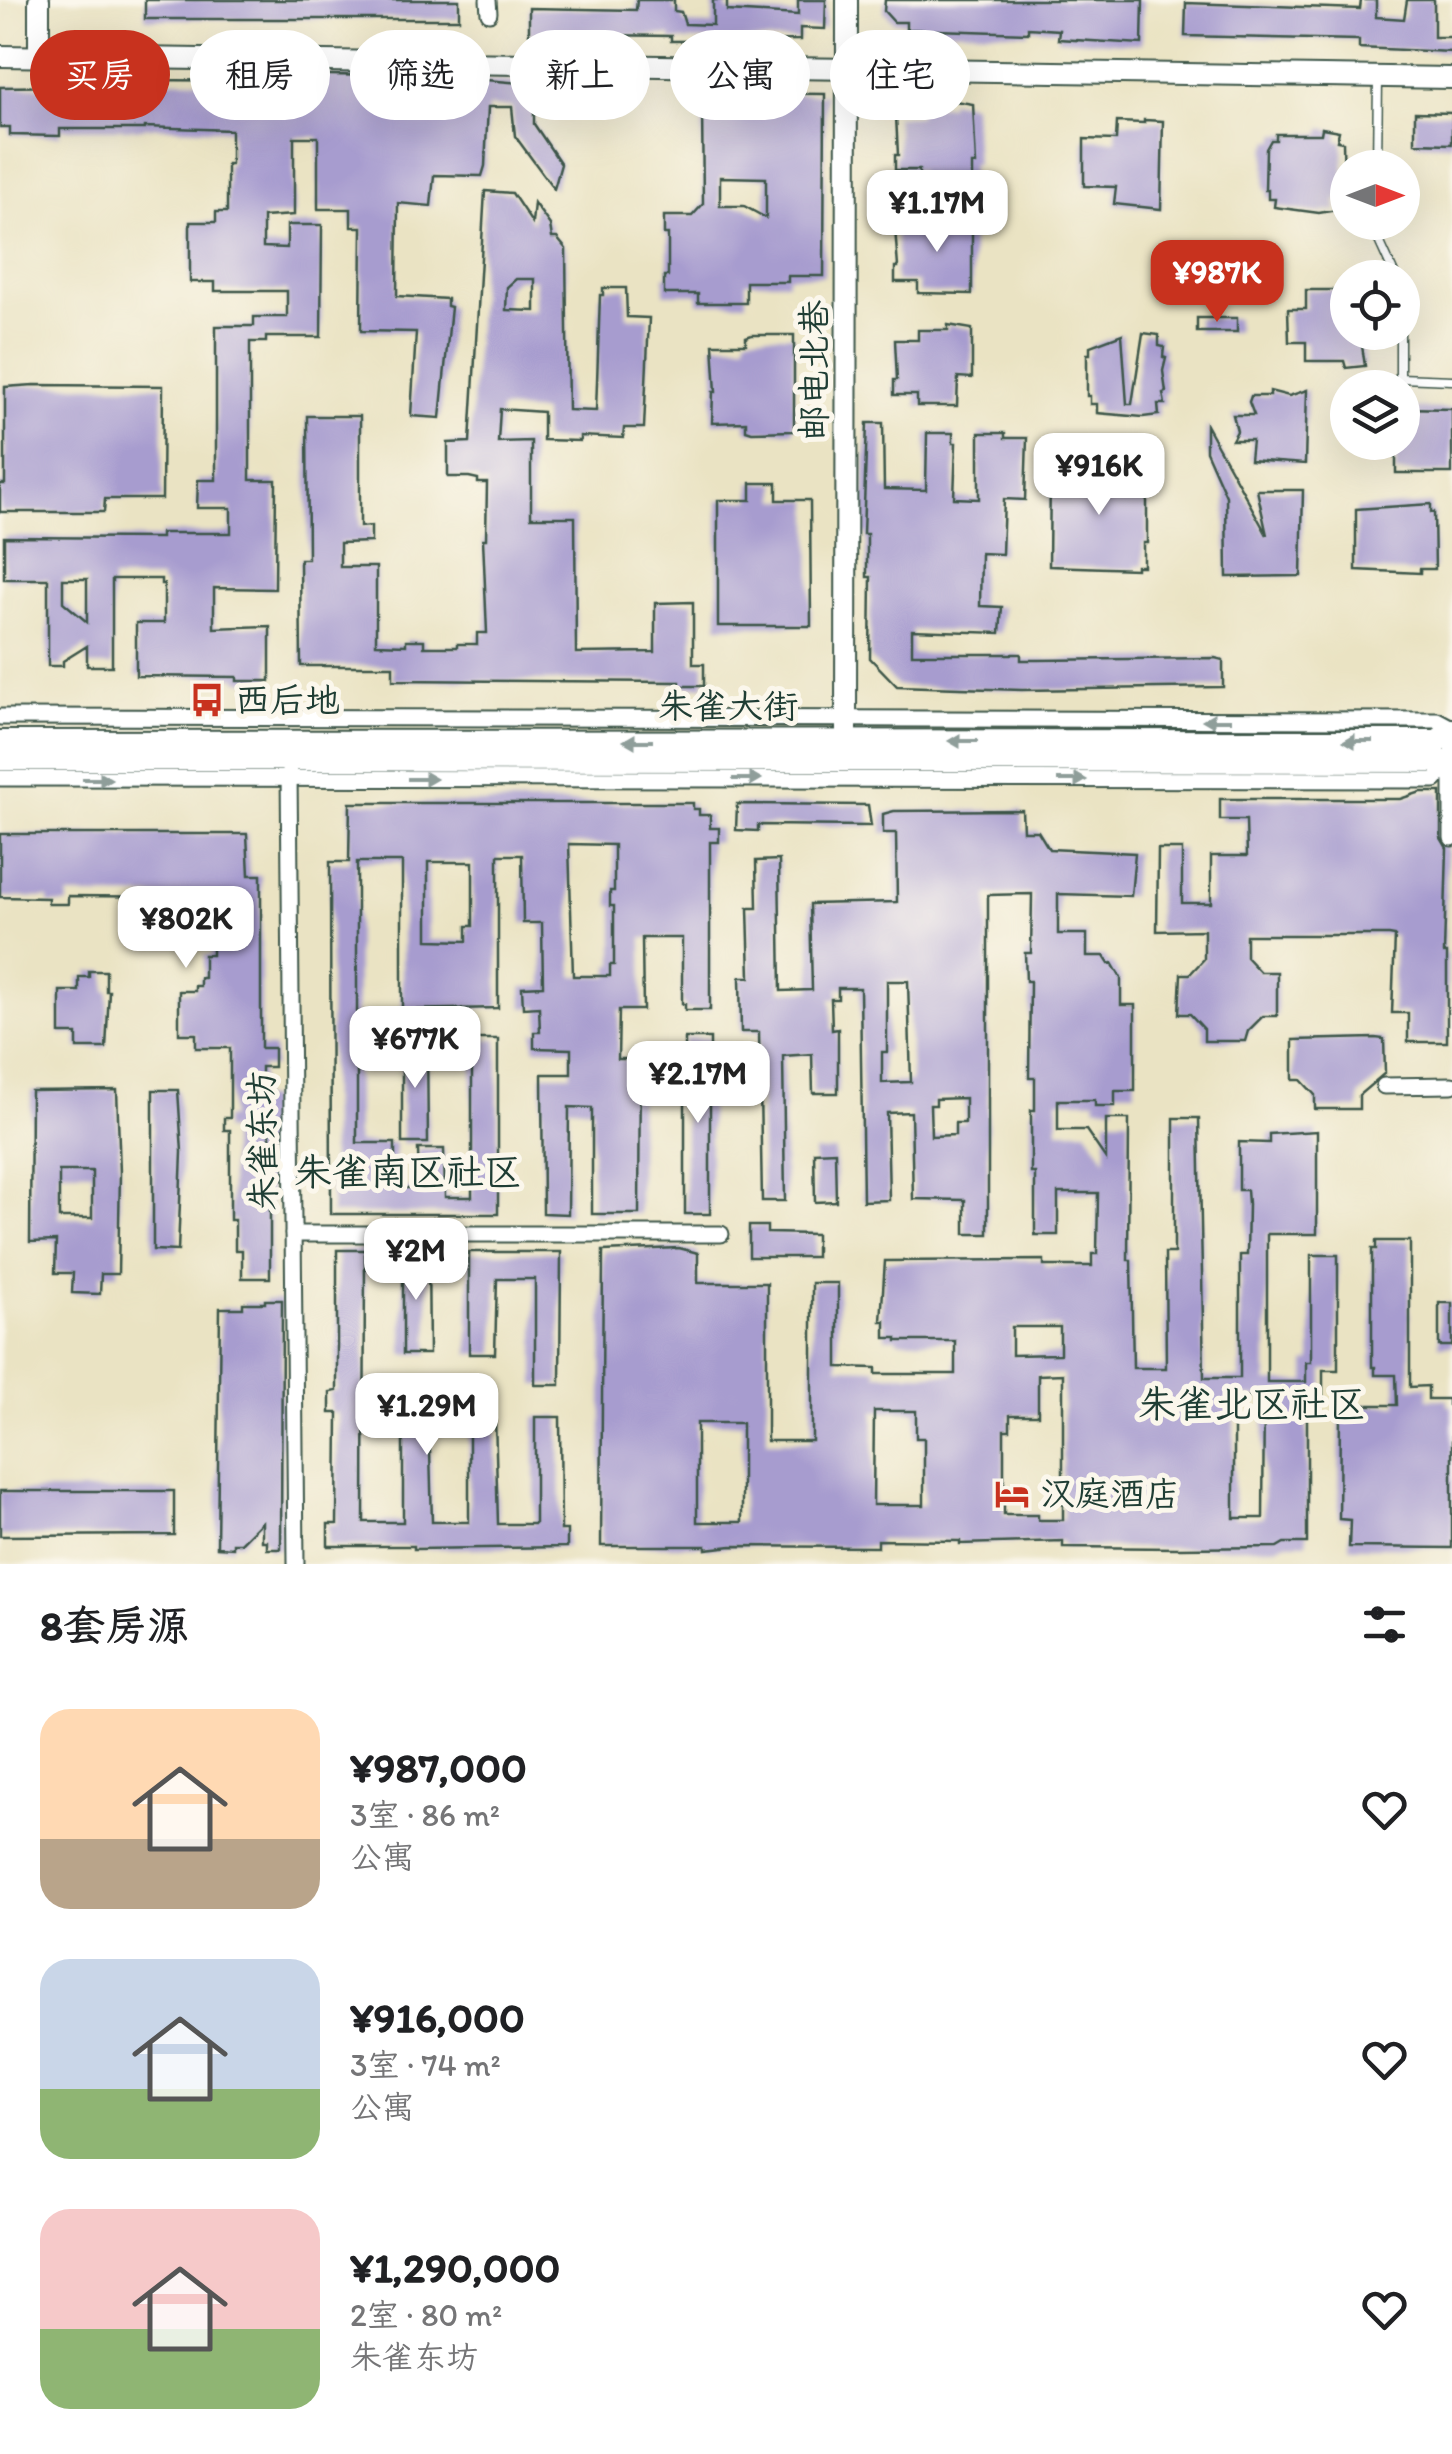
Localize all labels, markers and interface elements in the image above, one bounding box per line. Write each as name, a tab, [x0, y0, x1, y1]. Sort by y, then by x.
chip: 买房	[30, 30, 170, 120]
chip: 租房	[190, 30, 330, 120]
chip: 筛选	[350, 30, 490, 120]
chip: 新上	[510, 30, 650, 120]
chip: 公寓	[670, 30, 810, 120]
chip: 住宅	[830, 30, 970, 120]
north arrow	[1330, 150, 1420, 240]
map controls	[1330, 150, 1420, 460]
pin: ¥1.17M	[856, 170, 1018, 255]
text: ¥1.17M	[889, 183, 985, 221]
pin: ¥987K	[1147, 240, 1287, 325]
text: ¥987K	[1173, 253, 1261, 291]
button: locate	[1330, 260, 1420, 350]
street label: 邮电北巷	[793, 300, 835, 440]
button: layers	[1330, 370, 1420, 460]
pin: ¥916K	[1029, 433, 1169, 518]
text: ¥916K	[1056, 446, 1142, 484]
place label: 西后地	[235, 679, 340, 721]
bus stop icon: 西后地	[188, 681, 226, 719]
street label: 朱雀大街	[658, 685, 798, 727]
one-way arrow	[1200, 711, 1232, 727]
one-way arrow	[947, 733, 979, 749]
one-way arrow	[1342, 733, 1374, 749]
one-way arrow	[622, 734, 654, 750]
one-way arrow	[82, 771, 114, 787]
one-way arrow	[407, 771, 439, 787]
one-way arrow	[732, 771, 764, 787]
one-way arrow	[1057, 772, 1089, 788]
pin: ¥802K	[116, 886, 256, 971]
text: ¥802K	[140, 899, 232, 937]
pin: ¥677K	[345, 1006, 485, 1091]
text: ¥677K	[371, 1019, 459, 1057]
pin: ¥2.17M	[617, 1041, 779, 1126]
text: ¥2.17M	[649, 1054, 747, 1092]
street label: 朱雀东坊	[240, 1071, 284, 1211]
district label: 朱雀南区社区	[294, 1149, 522, 1195]
pin: ¥2M	[368, 1218, 464, 1303]
text: ¥2M	[386, 1231, 446, 1269]
pin: ¥1.29M	[346, 1373, 508, 1458]
district label: 朱雀北区社区	[1138, 1381, 1366, 1427]
text: ¥1.29M	[377, 1386, 477, 1424]
place label: 汉庭酒店	[1040, 1473, 1180, 1515]
hotel icon: 汉庭酒店	[993, 1475, 1031, 1513]
icon: filters	[1357, 1597, 1412, 1652]
text: 8套房源	[40, 1600, 189, 1651]
text: ¥987,000	[350, 1742, 527, 1793]
icon: home	[120, 1749, 240, 1869]
icon: heart	[1357, 1782, 1412, 1837]
text: 3室 · 86 m²	[350, 1796, 500, 1834]
text: 公寓	[350, 1838, 414, 1876]
text: ¥916,000	[350, 1992, 525, 2043]
icon: home	[120, 1999, 240, 2119]
icon: heart	[1357, 2032, 1412, 2087]
text: 3室 · 74 m²	[350, 2046, 501, 2084]
text: 公寓	[350, 2088, 414, 2126]
text: ¥1,290,000	[350, 2242, 560, 2293]
icon: home	[120, 2249, 240, 2369]
icon: heart	[1357, 2282, 1412, 2337]
text: 2室 · 80 m²	[350, 2296, 502, 2334]
text: 朱雀东坊	[350, 2338, 478, 2376]

